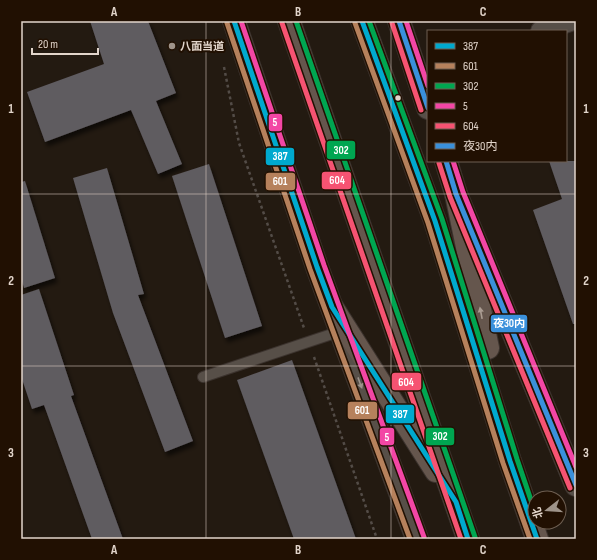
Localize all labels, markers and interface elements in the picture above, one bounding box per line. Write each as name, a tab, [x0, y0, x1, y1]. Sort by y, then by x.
text: A	[110, 4, 118, 20]
text: B	[295, 4, 301, 20]
text: C	[480, 4, 487, 20]
scale bar	[32, 30, 98, 56]
legend	[427, 30, 567, 162]
text: 20 m	[38, 37, 58, 52]
text: 387	[463, 39, 478, 54]
place label: 八面当道	[180, 40, 224, 53]
marker: 八面当道	[167, 41, 177, 51]
text: 601	[463, 59, 479, 74]
text: 302	[463, 79, 478, 94]
unlabelled marker	[393, 93, 403, 103]
text: 5	[463, 99, 468, 114]
text: 1	[8, 101, 14, 117]
text: 1	[583, 101, 589, 117]
line badge: 5	[268, 113, 283, 132]
text: 5	[273, 116, 278, 129]
text: 604	[463, 119, 479, 134]
text: 夜30内	[463, 139, 497, 154]
line badge: 302	[326, 140, 356, 160]
text: 302	[334, 144, 349, 157]
line badge: 387	[265, 147, 295, 166]
text: 387	[273, 150, 288, 163]
line badge: 604	[321, 171, 352, 190]
line badge: 601	[265, 172, 296, 191]
text: 604	[329, 174, 345, 187]
text: 601	[273, 175, 288, 188]
text: 2	[8, 273, 14, 289]
text: 2	[583, 273, 589, 289]
one-way arrow	[477, 307, 483, 319]
line badge: 夜30内	[490, 314, 528, 333]
text: 夜30内	[493, 317, 525, 330]
line badge: 604	[391, 372, 422, 391]
text: 604	[398, 376, 414, 389]
one-way arrow	[357, 377, 363, 389]
line badge: 601	[347, 401, 378, 420]
text: 601	[355, 404, 370, 417]
line badge: 387	[385, 404, 415, 424]
text: 387	[393, 408, 408, 421]
line badge: 5	[379, 427, 395, 446]
line badge: 302	[425, 427, 455, 446]
text: 302	[433, 430, 448, 443]
text: 5	[385, 431, 390, 444]
text: 3	[8, 445, 14, 461]
text: 3	[583, 445, 589, 461]
north arrow	[527, 490, 567, 530]
text: 北	[530, 506, 546, 520]
text: A	[110, 542, 118, 558]
text: B	[295, 542, 301, 558]
text: C	[480, 542, 487, 558]

